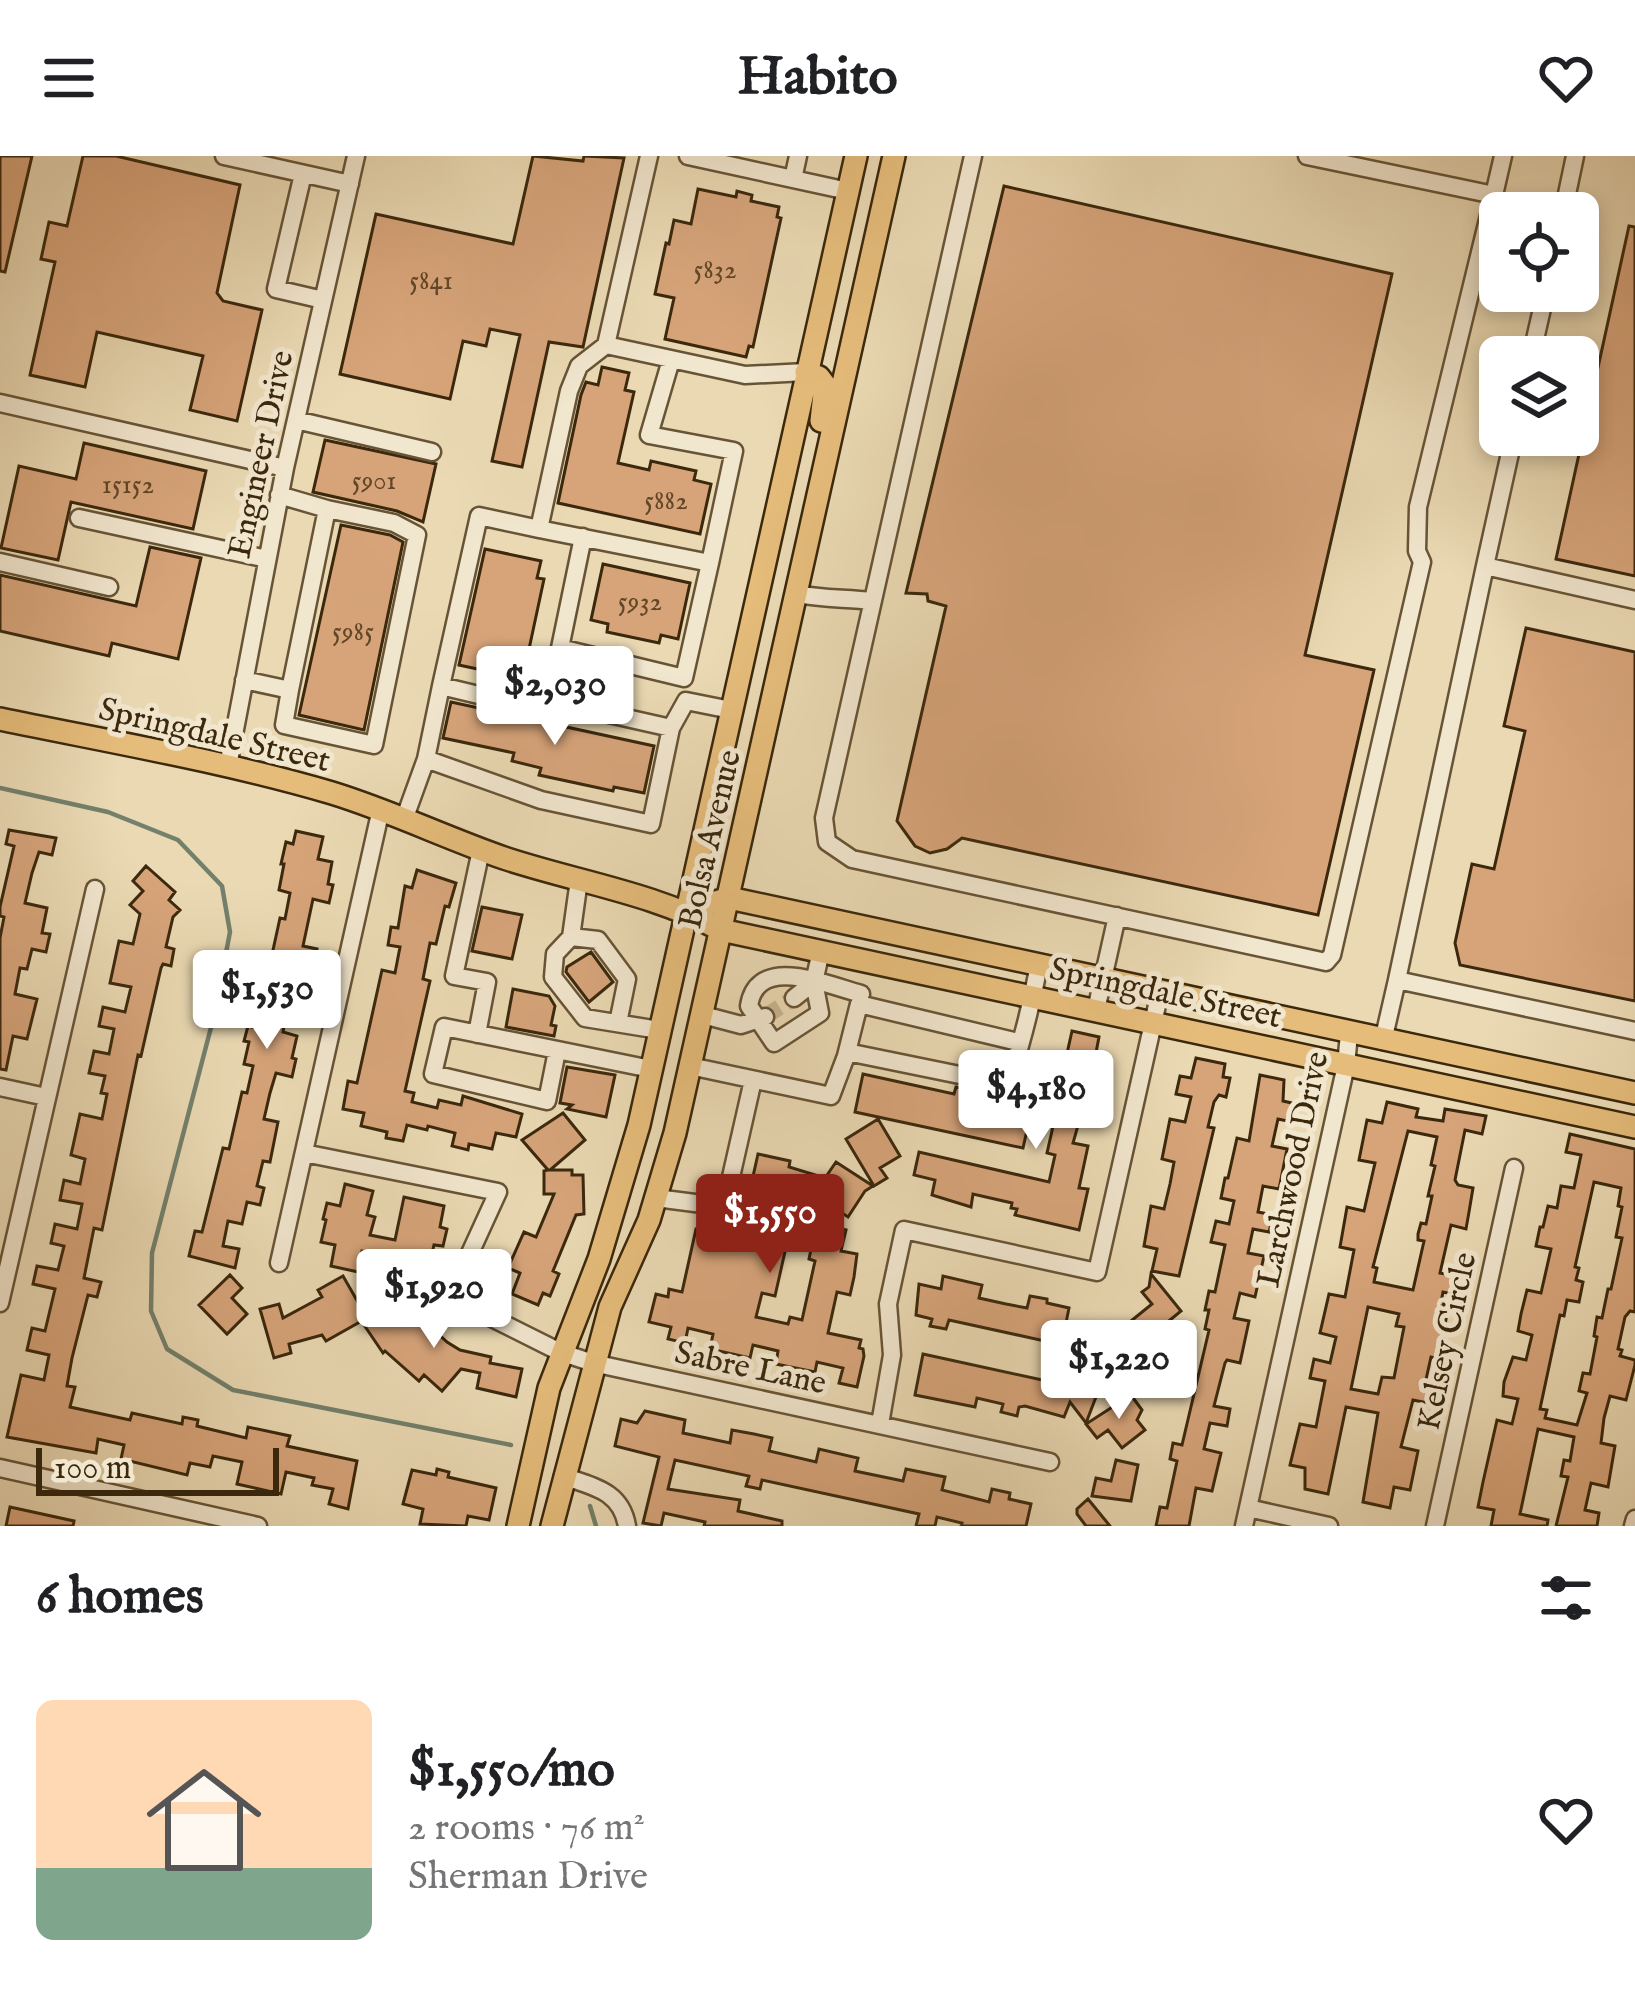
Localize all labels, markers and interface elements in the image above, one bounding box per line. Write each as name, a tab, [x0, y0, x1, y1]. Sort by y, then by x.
text: Habito	[737, 44, 898, 113]
icon: menu	[36, 45, 102, 111]
icon: heart	[1533, 45, 1599, 111]
map controls	[1479, 192, 1599, 456]
button: locate	[1479, 192, 1599, 312]
house number: 5832	[693, 254, 737, 288]
house number: 5841	[409, 265, 453, 299]
button: layers	[1479, 336, 1599, 456]
street label: Engineer Drive	[219, 347, 304, 562]
house number: 5901	[352, 465, 396, 499]
house number: 15152	[102, 469, 154, 503]
house number: 5882	[644, 485, 688, 519]
house number: 5932	[618, 586, 662, 620]
house number: 5985	[332, 616, 374, 650]
pin: $2,030	[457, 646, 653, 748]
text: $2,030	[503, 660, 607, 709]
street label: Springdale Street	[95, 689, 334, 783]
street label: Bolsa Avenue	[670, 746, 752, 933]
street label: Springdale Street	[1046, 949, 1285, 1039]
pin: $1,530	[169, 950, 365, 1052]
text: $1,530	[220, 964, 314, 1013]
street label: Larchwood Drive	[1248, 1048, 1339, 1291]
pin: $4,180	[938, 1050, 1134, 1152]
text: $4,180	[985, 1064, 1087, 1113]
pin: $1,550	[672, 1174, 868, 1276]
text: $1,550	[723, 1188, 817, 1237]
pin: $1,920	[336, 1249, 532, 1351]
street label: Kelsey Circle	[1409, 1249, 1487, 1434]
text: $1,920	[384, 1263, 485, 1312]
pin: $1,220	[1021, 1320, 1217, 1422]
street label: Sabre Lane	[671, 1332, 830, 1405]
text: $1,220	[1068, 1334, 1170, 1383]
scale bar	[36, 1442, 279, 1495]
text: 100 m	[54, 1448, 131, 1490]
icon: filters	[1533, 1565, 1599, 1631]
text: 6 homes	[36, 1566, 204, 1631]
text: $1,550/mo	[408, 1739, 615, 1804]
icon: home	[132, 1748, 276, 1892]
icon: heart	[1533, 1787, 1599, 1853]
text: 2 rooms · 76 m²	[408, 1804, 645, 1853]
text: Sherman Drive	[408, 1853, 648, 1902]

